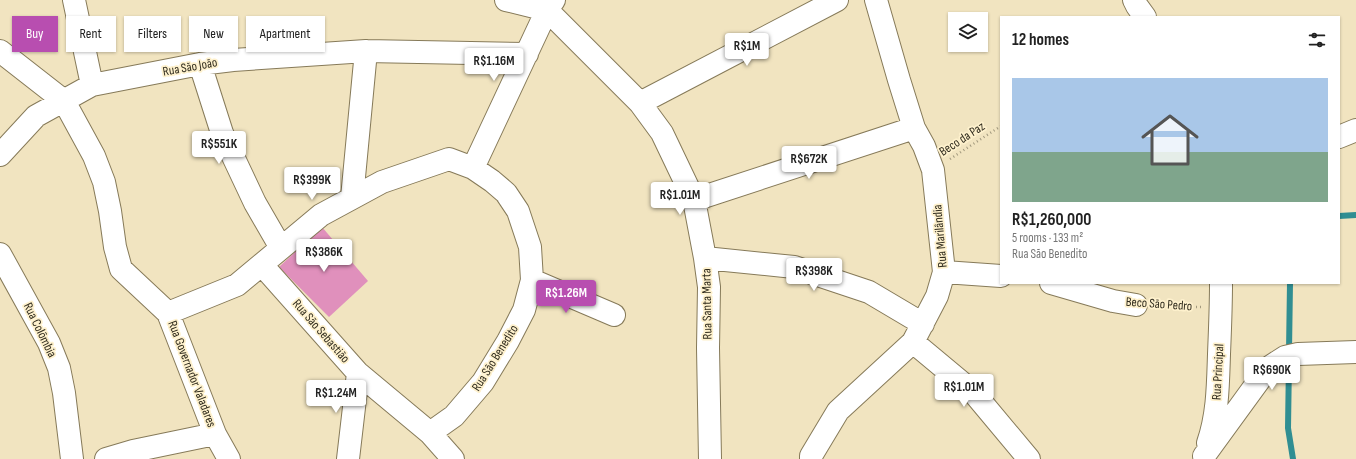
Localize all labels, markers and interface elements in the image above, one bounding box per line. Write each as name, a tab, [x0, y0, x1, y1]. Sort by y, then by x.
map controls	[948, 12, 988, 52]
button: layers	[948, 12, 988, 52]
chip: Buy	[12, 16, 58, 52]
chip: Rent	[66, 16, 116, 52]
chip: Filters	[124, 16, 181, 52]
chip: New	[189, 16, 238, 52]
chip: Apartment	[246, 16, 325, 52]
icon: filters	[1306, 29, 1328, 51]
text: 12 homes	[1012, 30, 1069, 50]
pin: R$1M	[723, 33, 771, 67]
text: R$1M	[734, 38, 760, 54]
pin: R$1.16M	[457, 48, 531, 82]
text: R$1.16M	[474, 53, 514, 69]
street label: Rua São João	[162, 54, 218, 80]
icon: home	[1134, 104, 1206, 176]
street label: Beco da Paz	[936, 118, 988, 160]
pin: R$551K	[186, 131, 252, 165]
text: R$551K	[201, 136, 237, 152]
pin: R$672K	[776, 146, 842, 180]
text: R$672K	[791, 151, 827, 167]
pin: R$399K	[279, 167, 345, 201]
text: R$399K	[293, 172, 331, 188]
pin: R$1.01M	[643, 182, 717, 216]
text: R$1.01M	[660, 187, 700, 203]
street label: Rua Marilândia	[929, 204, 951, 268]
text: R$1,260,000	[1012, 210, 1091, 230]
text: 5 rooms · 133 m²	[1012, 230, 1083, 246]
pin: R$386K	[291, 239, 357, 273]
text: R$386K	[305, 244, 343, 260]
text: Rua São Benedito	[1012, 246, 1087, 262]
pin: R$398K	[781, 258, 847, 292]
text: R$398K	[795, 263, 833, 279]
street label: Rua Santa Marta	[698, 268, 716, 340]
pin: R$1.26M	[529, 280, 603, 314]
text: R$1.26M	[545, 285, 587, 301]
street label: Beco São Pedro	[1125, 294, 1193, 314]
street label: Rua São Sebastião	[289, 296, 353, 366]
street label: Rua Colômbia	[20, 300, 60, 360]
street label: Rua Governador Valadares	[164, 318, 220, 430]
street label: Rua São Benedito	[468, 322, 522, 394]
street label: Rua Principal	[1209, 344, 1227, 400]
pin: R$690K	[1239, 357, 1305, 391]
text: R$690K	[1253, 362, 1291, 378]
pin: R$1.01M	[927, 374, 1001, 408]
text: R$1.01M	[944, 379, 984, 395]
pin: R$1.24M	[299, 380, 373, 414]
text: R$1.24M	[315, 385, 357, 401]

